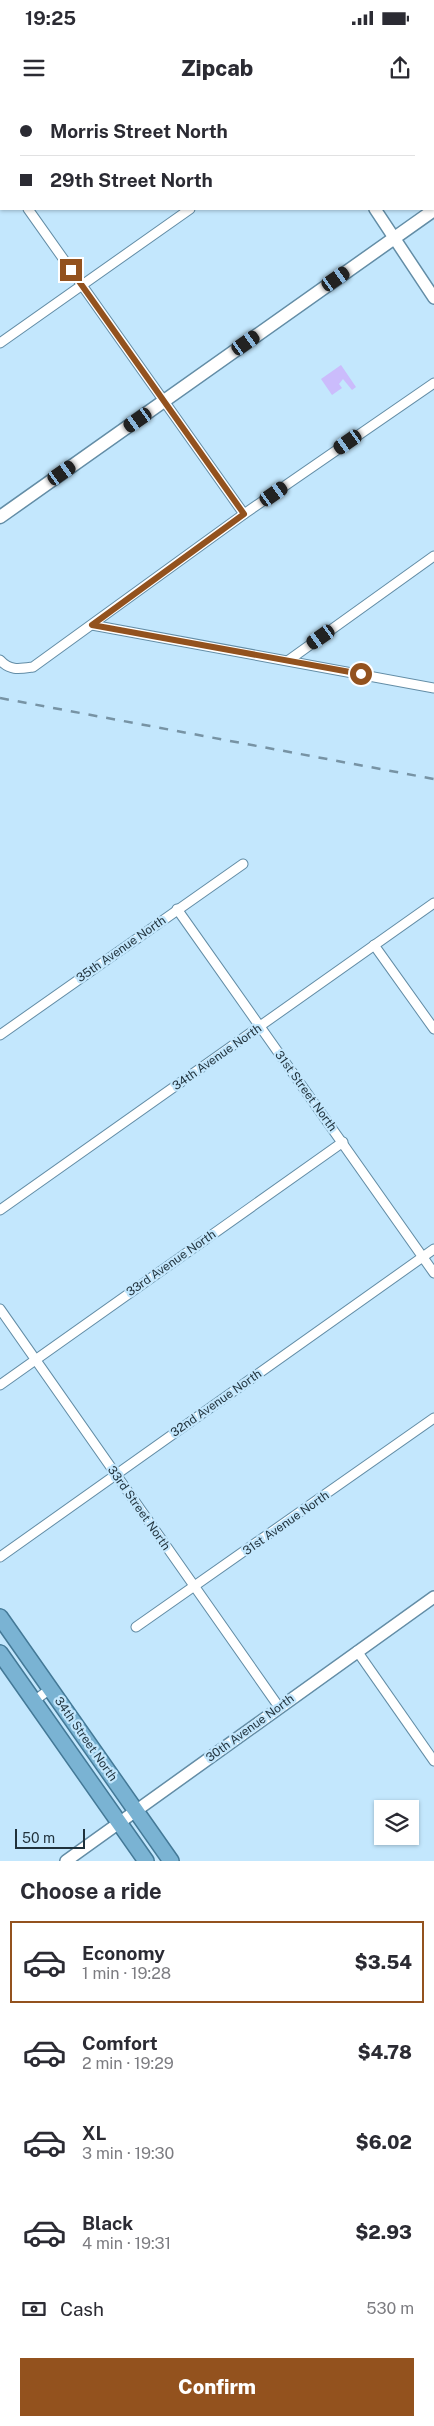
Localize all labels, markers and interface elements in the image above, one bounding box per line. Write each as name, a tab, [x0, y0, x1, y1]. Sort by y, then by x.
text: 19:25	[25, 7, 76, 29]
icon: menu	[20, 54, 48, 82]
icon: share	[386, 54, 414, 82]
text: Zipcab	[181, 55, 253, 81]
text: Morris Street North	[50, 120, 228, 142]
text: 29th Street North	[50, 169, 213, 191]
route end	[60, 259, 82, 281]
car	[319, 264, 352, 294]
car	[229, 328, 262, 358]
car	[121, 405, 154, 435]
car	[331, 427, 364, 457]
car	[45, 458, 78, 488]
car	[257, 479, 290, 509]
car	[304, 622, 337, 652]
route start	[350, 663, 372, 685]
street label: 35th Avenue North	[74, 913, 168, 985]
street label: 34th Avenue North	[170, 1021, 264, 1093]
street label: 31st Street North	[272, 1048, 340, 1134]
street label: 33rd Avenue North	[124, 1227, 218, 1299]
street label: 32nd Avenue North	[168, 1366, 264, 1440]
street label: 33rd Street North	[105, 1463, 173, 1553]
street label: 31st Avenue North	[240, 1488, 332, 1558]
street label: 30th Avenue North	[203, 1691, 297, 1765]
street label: 34th Street North	[52, 1694, 120, 1784]
map controls	[374, 1800, 419, 1845]
button: layers	[374, 1800, 419, 1845]
scale bar	[15, 1826, 85, 1849]
text: 50 m	[22, 1830, 55, 1846]
text: Choose a ride	[20, 1878, 162, 1904]
icon: car	[22, 1940, 67, 1985]
text: Economy	[82, 1942, 165, 1964]
text: $3.54	[355, 1951, 412, 1973]
text: 1 min · 19:28	[82, 1964, 171, 1983]
icon: car	[22, 2030, 67, 2075]
text: Comfort	[82, 2032, 158, 2054]
text: $4.78	[357, 2041, 412, 2063]
text: 2 min · 19:29	[82, 2054, 174, 2073]
icon: car	[22, 2120, 67, 2165]
text: XL	[82, 2122, 107, 2144]
text: $6.02	[356, 2131, 412, 2153]
text: 3 min · 19:30	[82, 2144, 174, 2163]
icon: car	[22, 2210, 67, 2255]
text: Black	[82, 2212, 133, 2234]
text: $2.93	[355, 2221, 412, 2243]
text: 4 min · 19:31	[82, 2234, 171, 2253]
icon: cash	[20, 2295, 48, 2323]
text: Cash	[60, 2298, 104, 2320]
text: 530 m	[366, 2299, 414, 2318]
button: Confirm	[20, 2358, 414, 2416]

